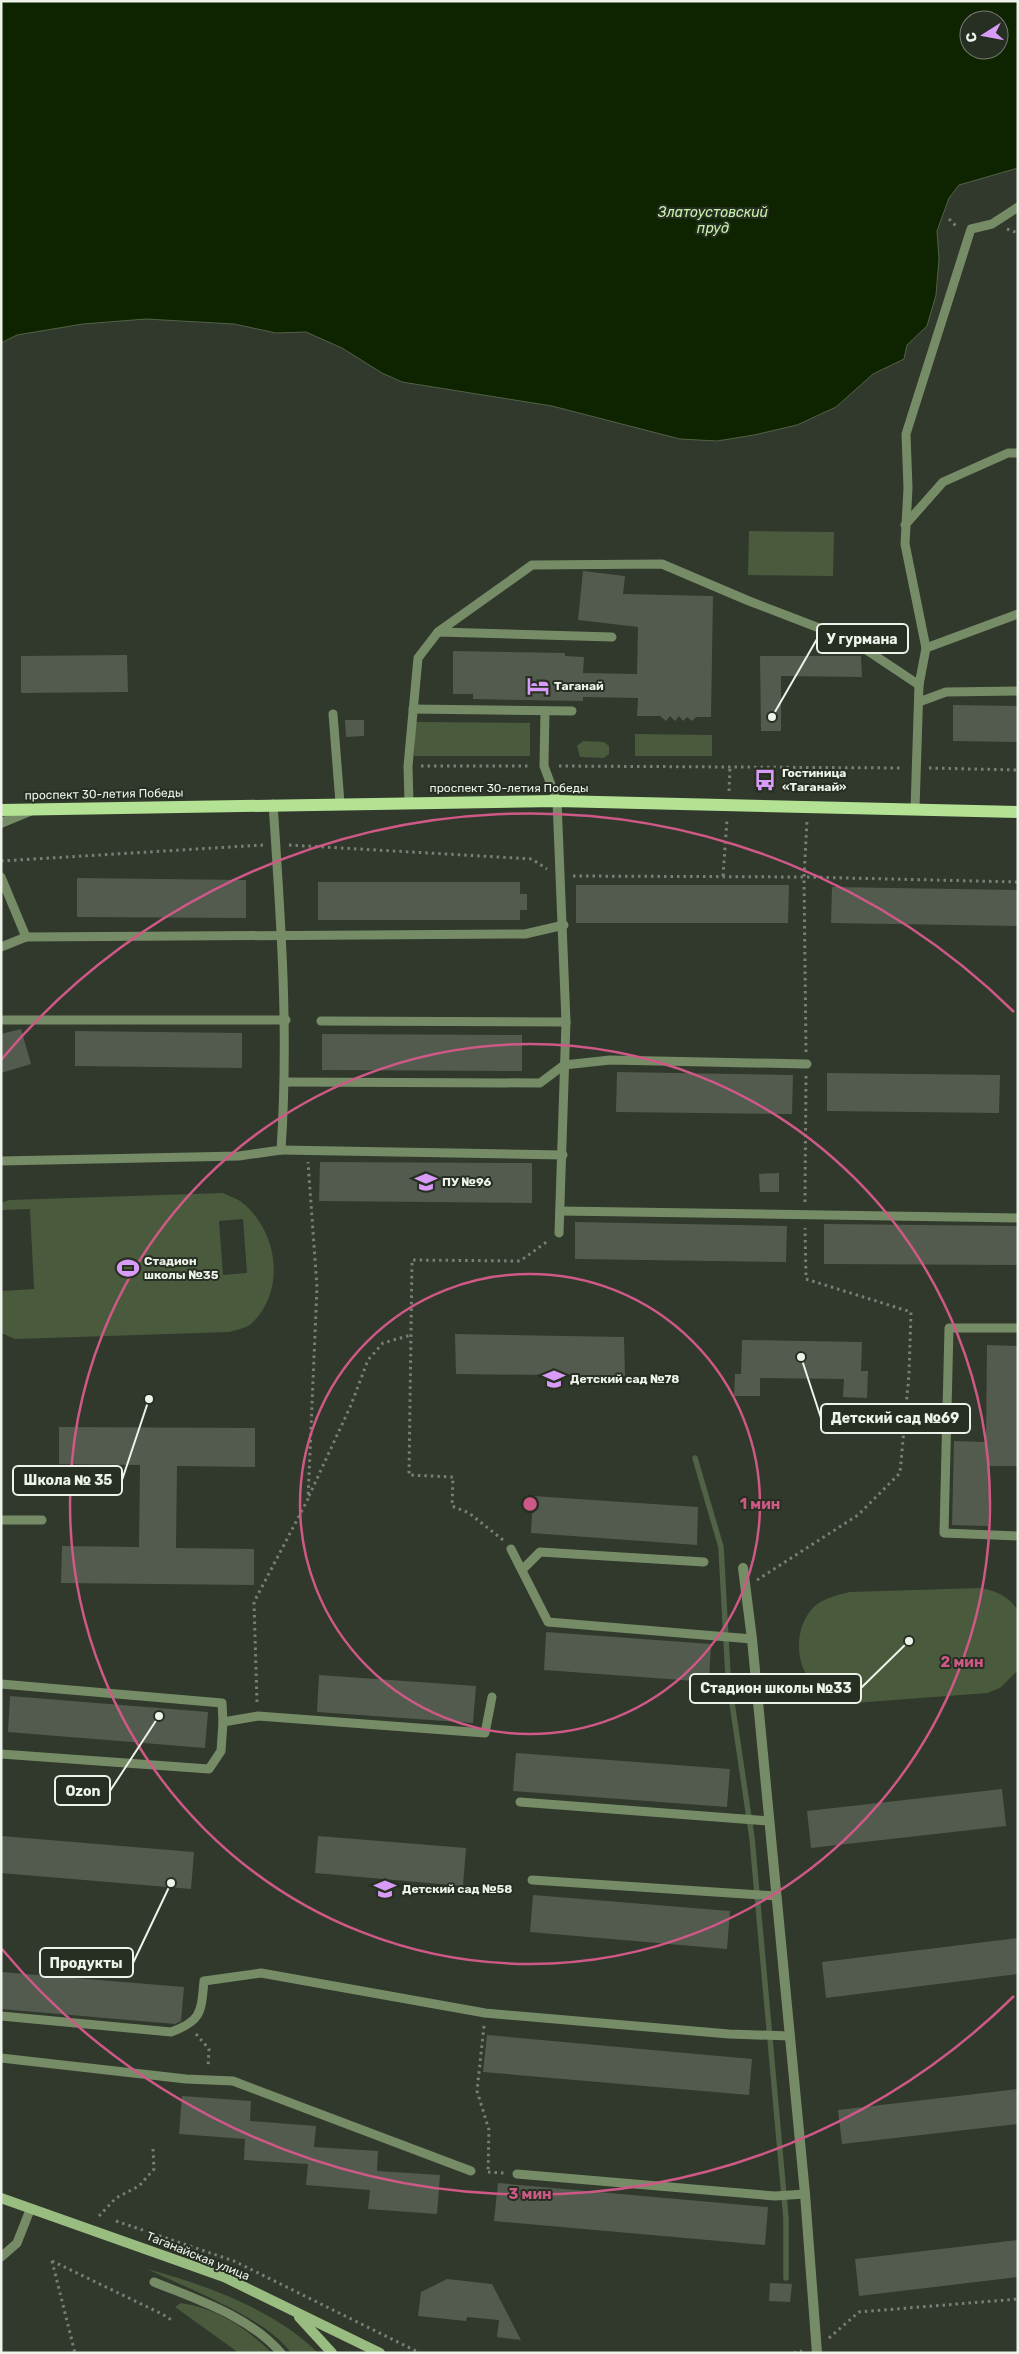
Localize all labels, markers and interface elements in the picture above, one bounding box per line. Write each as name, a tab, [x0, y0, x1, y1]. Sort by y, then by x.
north arrow	[959, 10, 1009, 60]
text: С	[962, 31, 981, 44]
water label: Златоустовский пруд	[657, 204, 769, 237]
callout: У гурмана	[817, 624, 908, 653]
text: У гурмана	[826, 631, 898, 648]
hotel icon: Таганай	[525, 673, 551, 699]
place label: Таганай	[554, 679, 604, 693]
place label: Гостиница «Таганай»	[782, 766, 847, 794]
bus stop icon: Гостиница «Таганай»	[752, 767, 778, 793]
street label: проспект 30-летия Победы	[430, 781, 588, 795]
street label: проспект 30-летия Победы	[24, 786, 184, 802]
school or university icon: ПУ №96	[413, 1169, 439, 1195]
place label: ПУ №96	[442, 1175, 492, 1189]
place label: Стадион школы №35	[144, 1254, 219, 1282]
sports icon: Стадион школы №35	[115, 1255, 141, 1281]
school or university icon: Детский сад №78	[541, 1366, 567, 1392]
place label: Детский сад №78	[570, 1372, 679, 1386]
callout: Детский сад №69	[821, 1404, 970, 1433]
text: Детский сад №69	[831, 1410, 959, 1427]
callout: Школа № 35	[13, 1466, 122, 1495]
text: Школа № 35	[24, 1472, 112, 1489]
centre of rings	[521, 1495, 539, 1513]
text: 1 мин	[740, 1495, 780, 1513]
text: 2 мин	[941, 1653, 983, 1671]
callout: Стадион школы №33	[690, 1674, 861, 1703]
text: Стадион школы №33	[700, 1680, 852, 1697]
callout: Ozon	[55, 1776, 110, 1805]
text: Ozon	[65, 1783, 101, 1800]
school or university icon: Детский сад №58	[372, 1876, 398, 1902]
place label: Детский сад №58	[402, 1882, 512, 1896]
callout: Продукты	[40, 1948, 133, 1977]
text: Продукты	[50, 1955, 122, 1972]
text: 3 мин	[508, 2185, 552, 2203]
street label: Таганайская улица	[144, 2229, 252, 2283]

